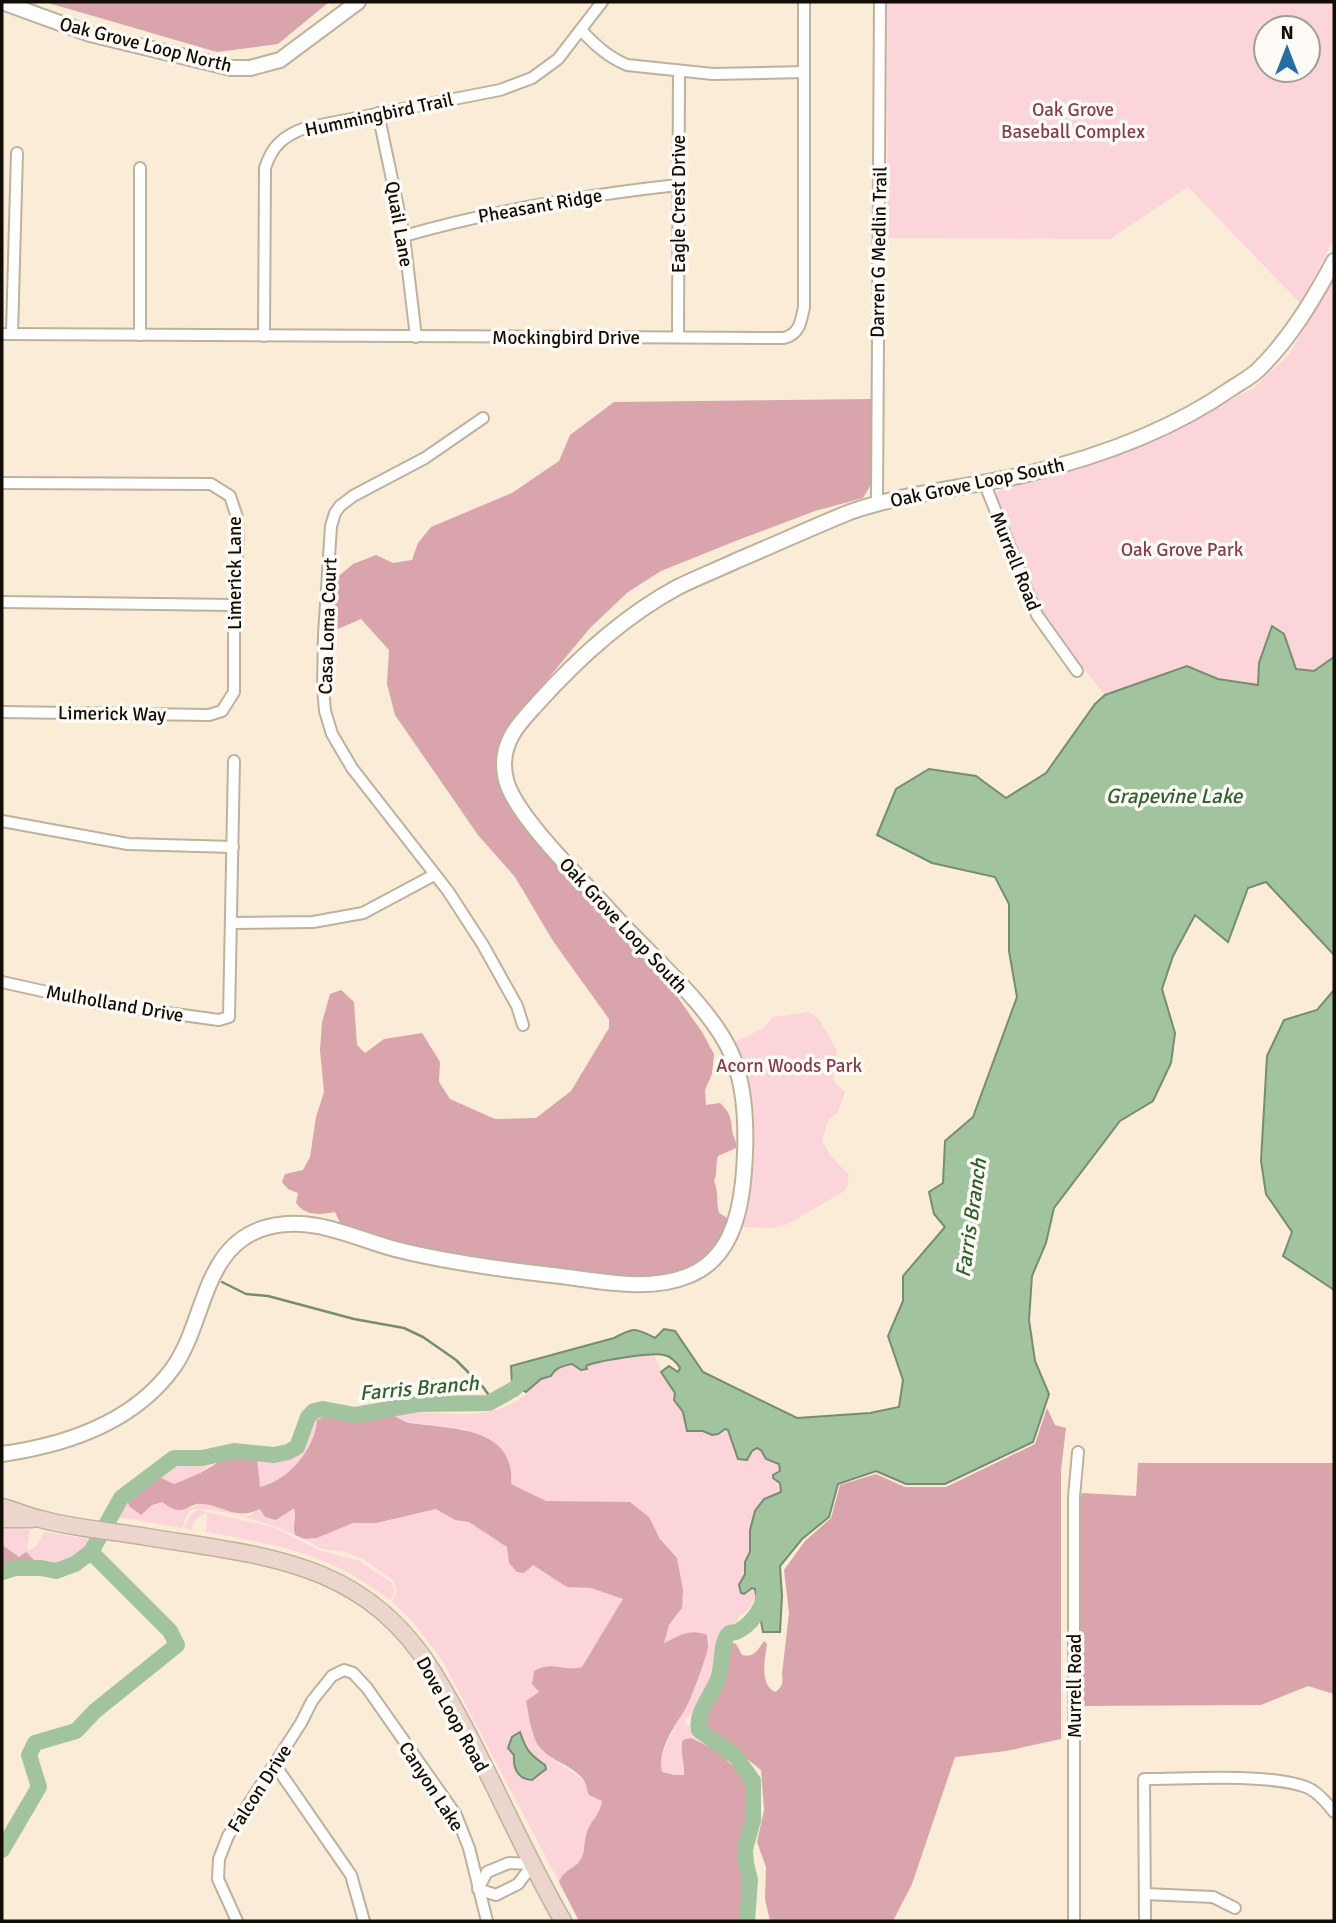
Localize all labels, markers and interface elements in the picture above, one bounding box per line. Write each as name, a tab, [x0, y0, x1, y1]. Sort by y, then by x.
street label: Oak Grove Loop North	[57, 12, 234, 78]
north arrow	[1252, 14, 1322, 84]
text: N	[1280, 21, 1294, 45]
street label: Hummingbird Trail	[303, 88, 456, 142]
park label: Oak Grove Baseball Complex	[1001, 98, 1145, 144]
street label: Eagle Crest Drive	[667, 135, 691, 273]
street label: Darren G Medlin Trail	[866, 166, 892, 338]
street label: Quail Lane	[380, 179, 418, 269]
street label: Pheasant Ridge	[476, 183, 604, 229]
street label: Mockingbird Drive	[492, 326, 640, 350]
street label: Oak Grove Loop South	[888, 453, 1067, 513]
street label: Murrell Road	[984, 508, 1046, 614]
street label: Limerick Lane	[223, 516, 247, 630]
park label: Oak Grove Park	[1121, 538, 1244, 562]
street label: Casa Loma Court	[314, 557, 342, 695]
street label: Limerick Way	[58, 701, 166, 727]
water label: Grapevine Lake	[1106, 783, 1244, 809]
street label: Oak Grove Loop South	[554, 853, 693, 999]
street label: Mulholland Drive	[44, 980, 185, 1028]
park label: Acorn Woods Park	[716, 1054, 862, 1078]
water label: Farris Branch	[950, 1156, 992, 1279]
water label: Farris Branch	[358, 1370, 480, 1406]
street label: Murrell Road	[1063, 1634, 1087, 1738]
street label: Dove Loop Road	[411, 1653, 494, 1776]
street label: Canyon Lake	[393, 1737, 469, 1836]
street label: Falcon Drive	[223, 1740, 297, 1837]

